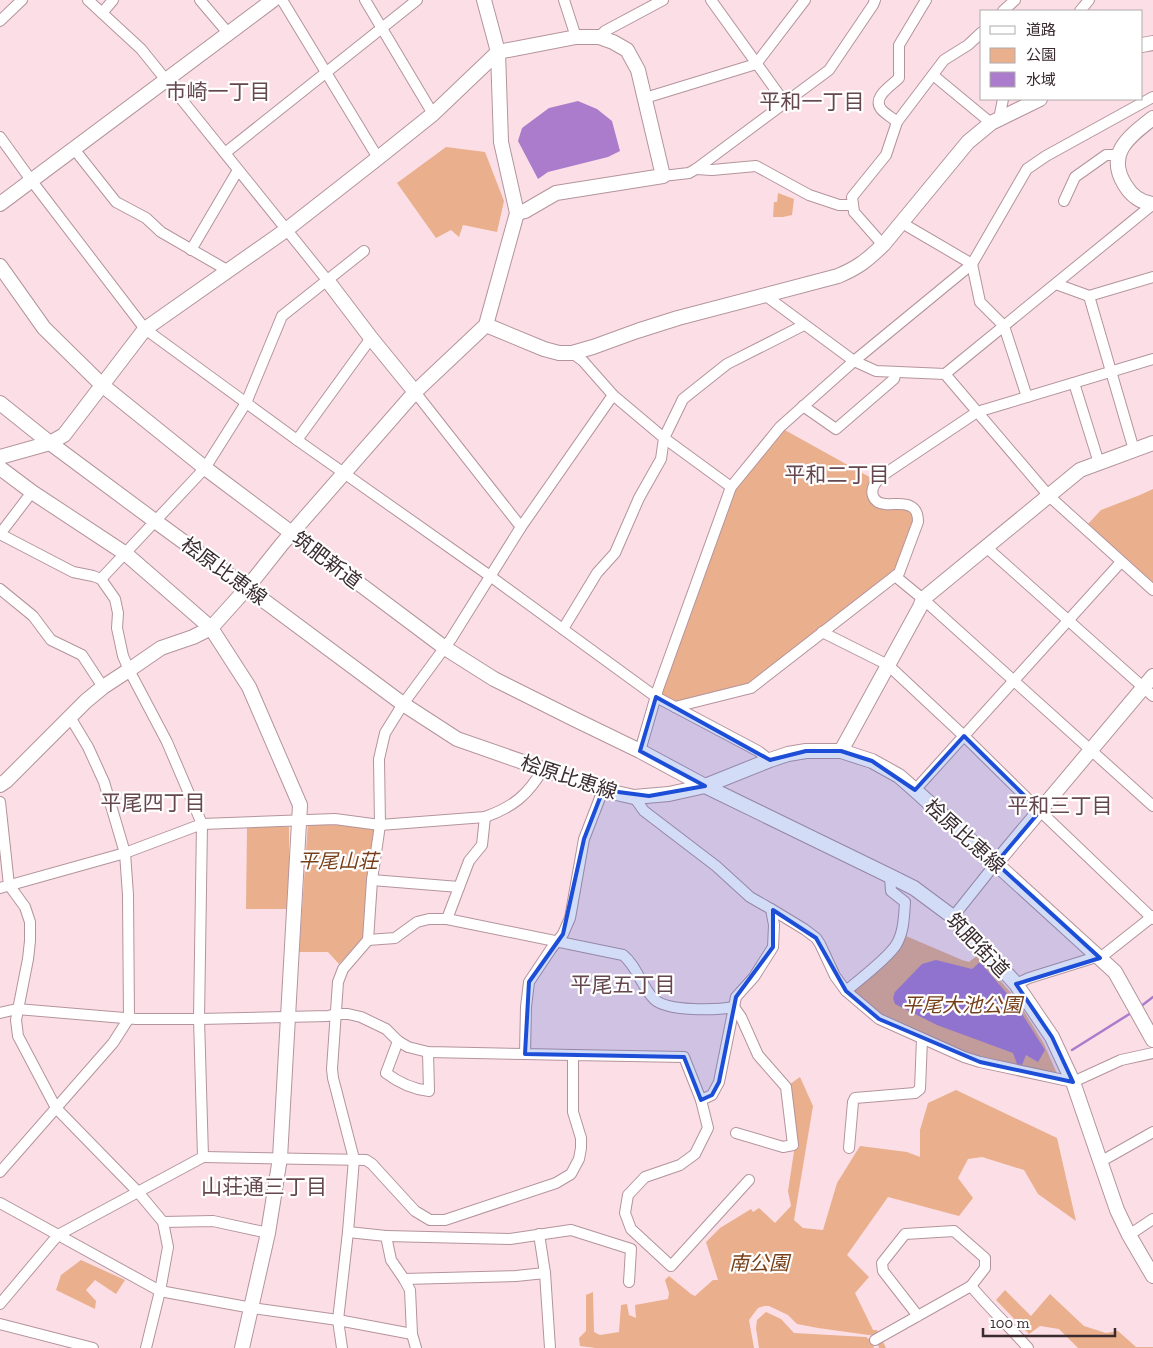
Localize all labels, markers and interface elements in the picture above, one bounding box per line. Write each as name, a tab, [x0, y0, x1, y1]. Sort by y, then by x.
legend	[980, 10, 1143, 100]
text: 道路	[1026, 21, 1056, 39]
text: 公園	[1026, 46, 1056, 64]
text: 水域	[1026, 71, 1056, 89]
district label: 市崎一丁目	[166, 79, 271, 104]
district label: 平和一丁目	[760, 89, 865, 114]
district label: 平和二丁目	[785, 462, 890, 487]
street label: 筑肥新道	[288, 526, 366, 594]
street label: 桧原比恵線	[176, 532, 272, 610]
street label: 桧原比恵線	[518, 750, 620, 804]
district label: 平尾四丁目	[101, 790, 206, 815]
district label: 平和三丁目	[1008, 793, 1113, 818]
street label: 桧原比恵線	[920, 794, 1010, 878]
park label: 平尾山荘	[298, 849, 381, 873]
street label: 筑肥街道	[942, 908, 1014, 982]
district label: 平尾五丁目	[571, 972, 676, 997]
park label: 平尾大池公園	[902, 993, 1025, 1017]
district label: 山荘通三丁目	[201, 1174, 327, 1199]
park label: 南公園	[729, 1251, 792, 1275]
scale bar	[983, 1306, 1116, 1338]
text: 100 m	[990, 1314, 1029, 1332]

